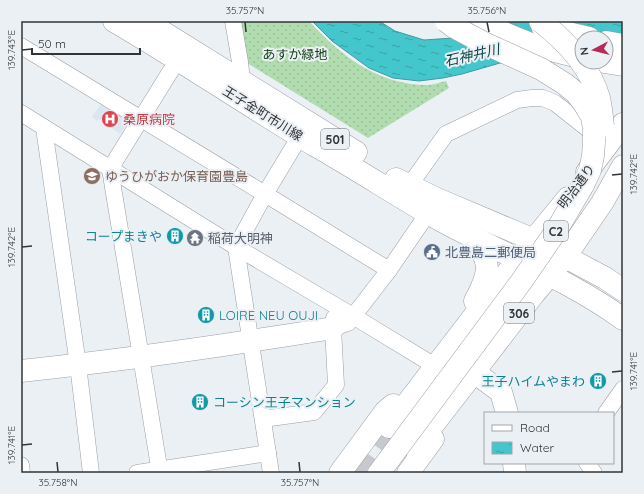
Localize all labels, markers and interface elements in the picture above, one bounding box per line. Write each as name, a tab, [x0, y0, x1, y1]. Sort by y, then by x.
text: 35.757°N	[226, 4, 264, 17]
text: 35.756°N	[468, 4, 506, 17]
text: 139.743°E	[5, 30, 18, 70]
scale bar	[32, 30, 140, 56]
north arrow	[574, 30, 614, 70]
text: 50 m	[38, 36, 66, 51]
water label: 石神井川	[443, 39, 503, 70]
park label: あすか緑地	[262, 46, 328, 62]
text: N	[577, 46, 592, 56]
street label: 王子金町市川線	[220, 82, 306, 144]
hospital icon: 桑原病院	[100, 109, 120, 129]
place label: 桑原病院	[123, 111, 175, 127]
road number: 501	[321, 129, 349, 149]
text: 139.742°E	[627, 153, 640, 194]
street label: 明治通り	[554, 160, 598, 212]
school or university icon: ゆうひがおか保育園豊島	[82, 166, 102, 186]
place label: ゆうひがおか保育園豊島	[105, 168, 248, 184]
road number: C2	[544, 221, 568, 241]
text: 139.742°E	[5, 226, 18, 267]
building icon: コープまきや	[165, 226, 185, 246]
place label: コープまきや	[85, 228, 162, 244]
temple icon: 稲荷大明神	[185, 228, 205, 248]
place label: 稲荷大明神	[208, 230, 273, 246]
public building icon: 北豊島二郵便局	[422, 242, 442, 262]
place label: 北豊島二郵便局	[445, 244, 536, 260]
road number: 306	[504, 303, 534, 323]
building icon: LOIRE NEU OUJI	[196, 305, 216, 325]
place label: LOIRE NEU OUJI	[219, 307, 318, 323]
text: 139.741°E	[627, 351, 640, 390]
building icon: 王子ハイムやまわ	[588, 371, 608, 391]
place label: 王子ハイムやまわ	[482, 373, 585, 389]
building icon: コーシン王子マンション	[190, 392, 210, 412]
place label: コーシン王子マンション	[213, 394, 356, 410]
legend	[484, 412, 614, 464]
text: Road	[520, 420, 550, 435]
text: 139.741°E	[5, 425, 18, 464]
text: Water	[520, 440, 555, 455]
text: 35.758°N	[39, 476, 77, 489]
text: 35.757°N	[281, 476, 319, 489]

